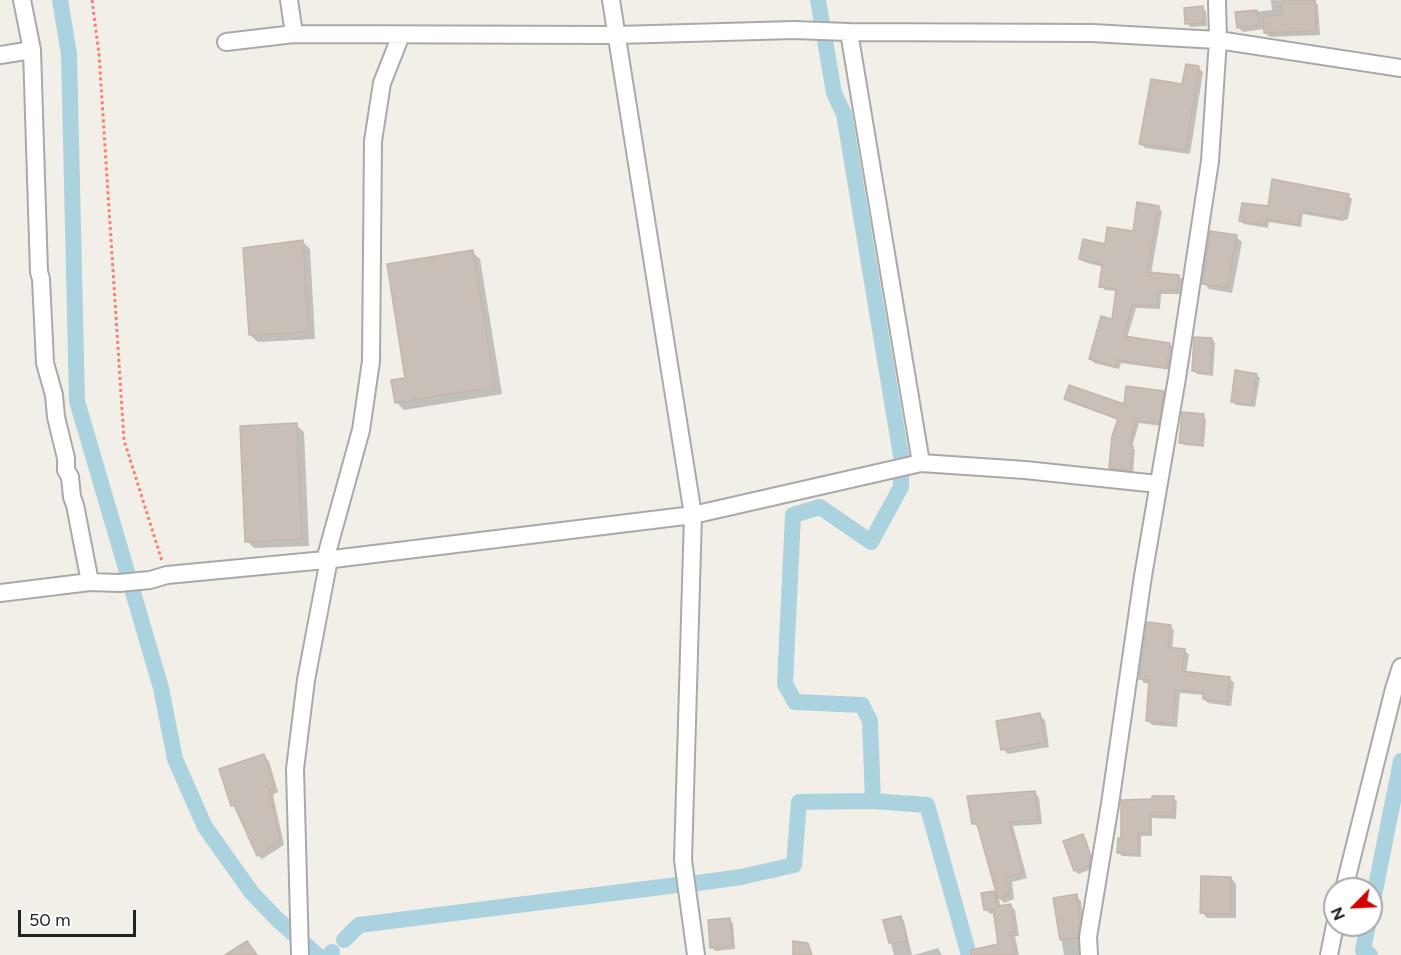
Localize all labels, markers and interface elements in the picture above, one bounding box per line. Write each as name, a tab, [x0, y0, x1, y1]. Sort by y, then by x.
north arrow	[1323, 877, 1383, 937]
scale bar	[21, 898, 140, 936]
text: N	[1327, 904, 1349, 923]
text: 50 m	[29, 909, 71, 931]

